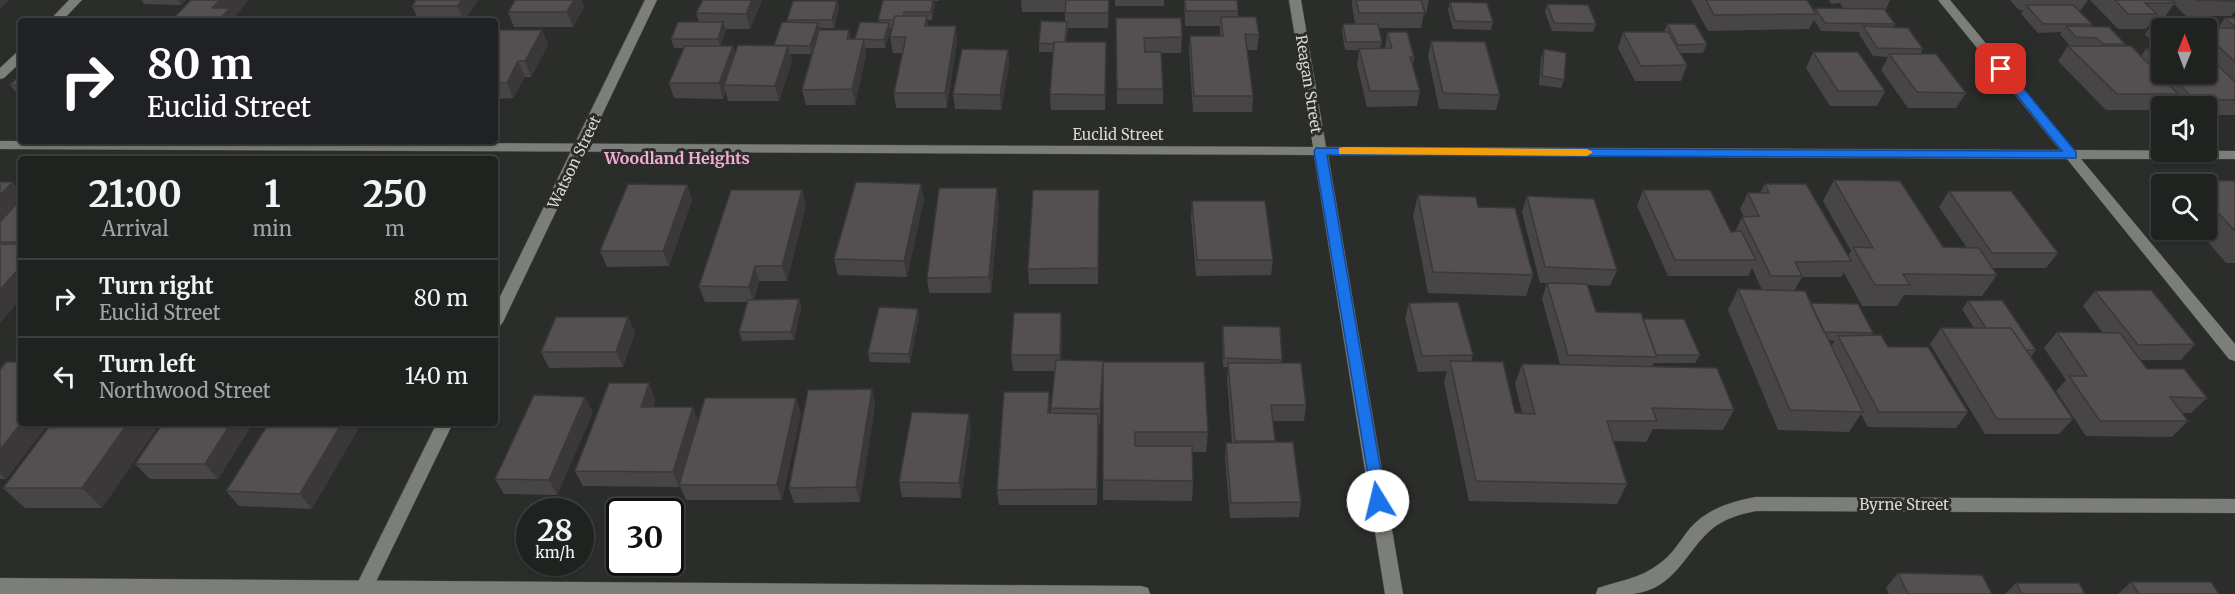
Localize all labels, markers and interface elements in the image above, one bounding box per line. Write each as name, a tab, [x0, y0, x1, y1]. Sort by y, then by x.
north arrow	[2151, 18, 2217, 84]
map controls	[2151, 18, 2217, 240]
street label: Reagan Street	[1292, 33, 1326, 135]
text: 80 m	[147, 38, 253, 90]
icon: right	[48, 42, 126, 120]
pin	[1975, 43, 2026, 94]
icon: arrive	[1984, 52, 2017, 85]
text: Euclid Street	[147, 90, 311, 124]
button: sound	[2151, 96, 2217, 162]
street label: Watson Street	[543, 112, 605, 212]
street label: Euclid Street	[1072, 125, 1164, 144]
district label: Woodland Heights	[603, 148, 750, 168]
text: 21:00	[89, 172, 182, 217]
text: 1	[264, 172, 281, 217]
text: 250	[363, 172, 427, 217]
button: search	[2151, 174, 2217, 240]
text: Arrival	[102, 216, 169, 241]
text: min	[252, 216, 292, 241]
text: m	[385, 216, 405, 241]
text: Turn right	[99, 272, 213, 300]
icon: right	[48, 282, 81, 315]
text: 80 m	[414, 284, 468, 312]
text: Euclid Street	[99, 300, 221, 325]
text: Turn left	[99, 350, 196, 378]
icon: left	[48, 360, 81, 393]
text: 140 m	[405, 362, 468, 390]
text: Northwood Street	[99, 378, 271, 403]
position arrow	[1346, 469, 1410, 533]
street label: Byrne Street	[1859, 495, 1949, 514]
speed limit sign: 30	[606, 498, 684, 576]
text: 28	[537, 511, 573, 549]
text: km/h	[535, 543, 575, 562]

